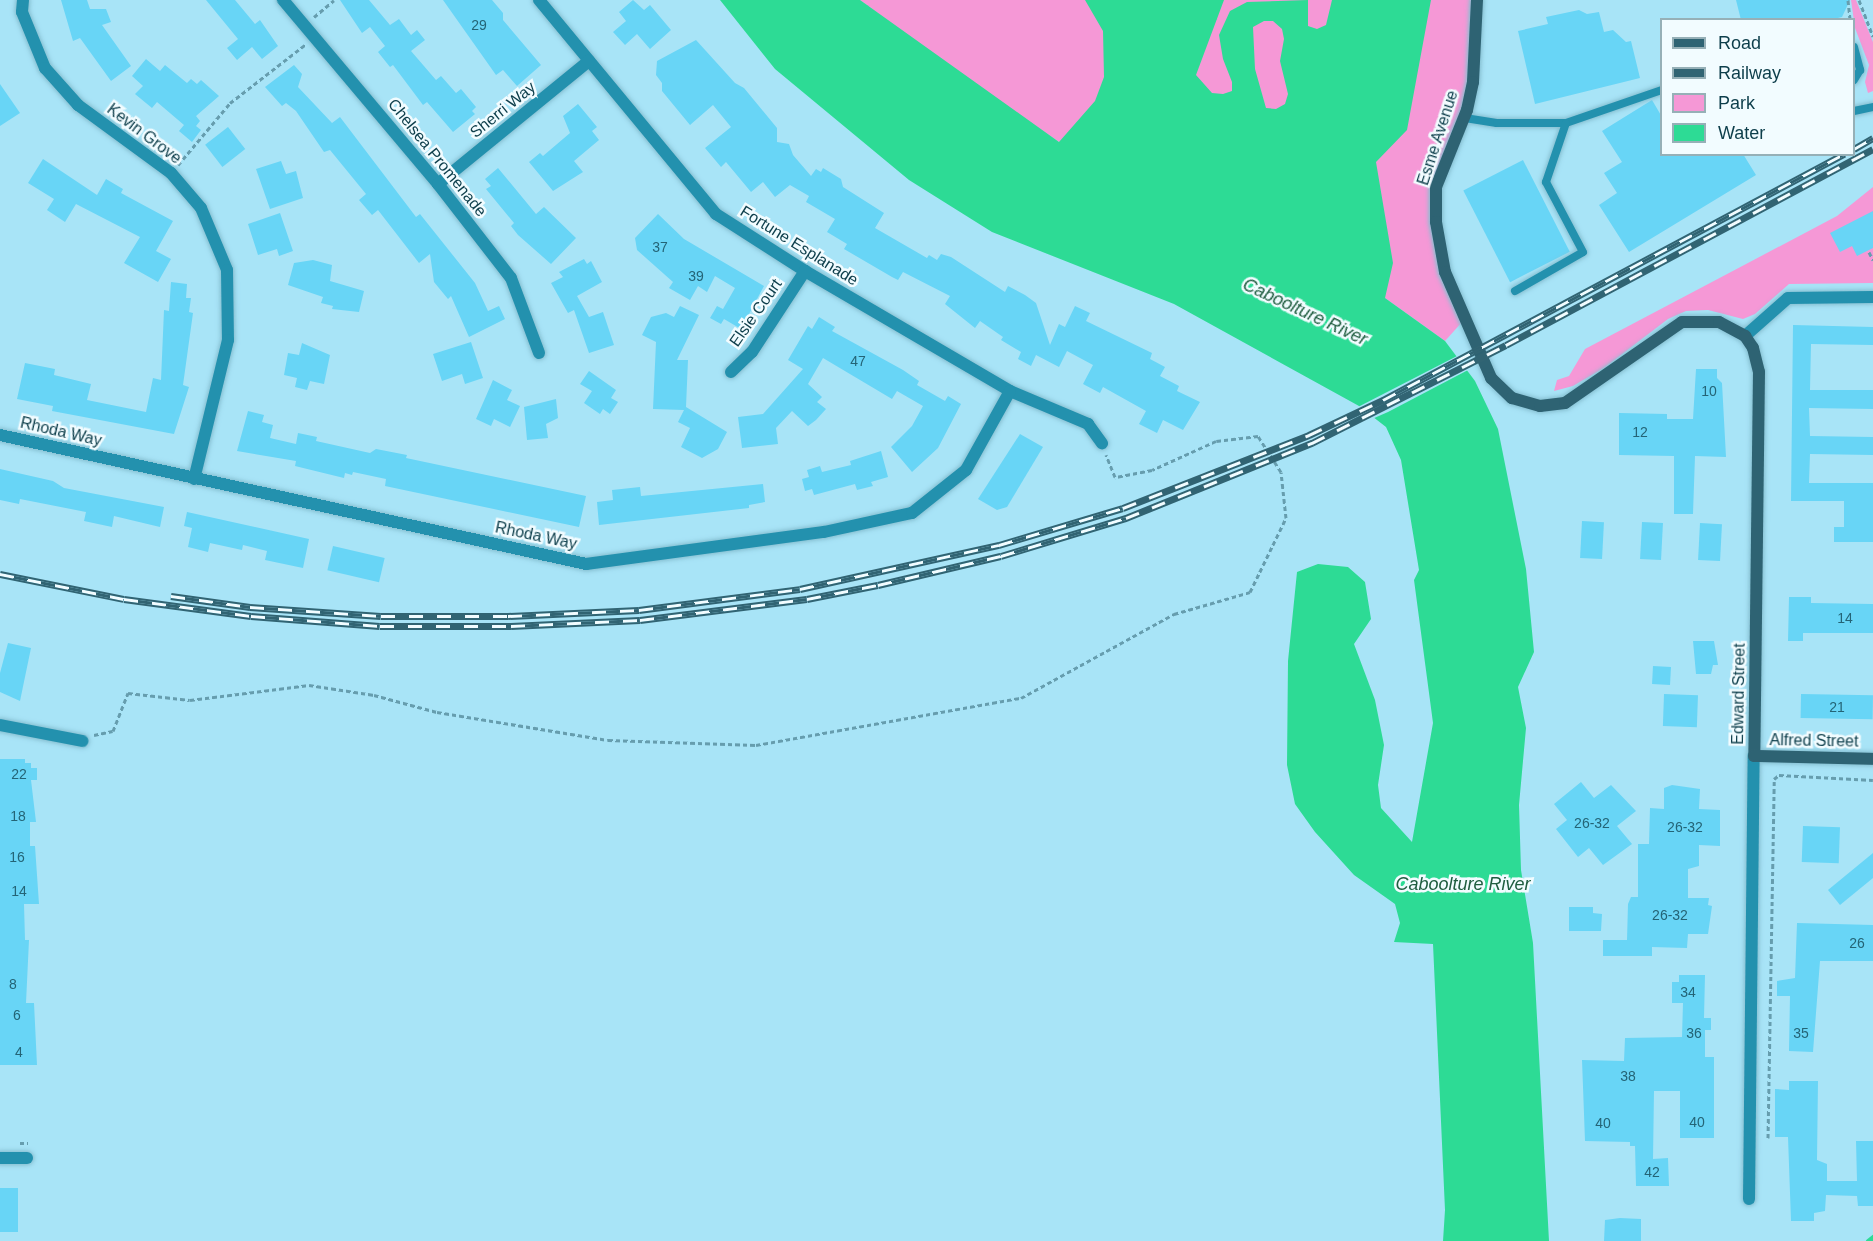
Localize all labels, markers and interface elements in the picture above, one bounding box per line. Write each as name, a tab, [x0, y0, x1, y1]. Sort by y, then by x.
house number: 29	[471, 17, 487, 33]
legend	[1660, 18, 1855, 156]
text: Road	[1718, 33, 1761, 53]
text: Railway	[1718, 63, 1781, 83]
street label: Sherri Way	[466, 78, 540, 142]
street label: Esme Avenue	[1414, 88, 1462, 188]
text: Park	[1718, 93, 1755, 113]
street label: Chelsea Promenade	[384, 95, 490, 221]
street label: Kevin Grove	[103, 100, 185, 168]
text: Water	[1718, 123, 1765, 143]
street label: Fortune Esplanade	[737, 202, 861, 290]
house number: 37	[652, 239, 668, 255]
house number: 39	[688, 268, 704, 284]
water label: Caboolture River	[1239, 274, 1371, 350]
street label: Elsie Court	[726, 275, 786, 351]
house number: 47	[850, 353, 866, 369]
house number: 10	[1701, 383, 1717, 399]
street label: Rhoda Way	[18, 413, 104, 451]
house number: 12	[1632, 424, 1648, 440]
street label: Rhoda Way	[493, 518, 579, 554]
house number: 14	[1837, 610, 1853, 626]
street label: Edward Street	[1729, 643, 1749, 745]
house number: 21	[1829, 699, 1845, 715]
street label: Alfred Street	[1769, 731, 1859, 751]
house number: 22	[11, 766, 27, 782]
house number: 18	[10, 808, 26, 824]
house number: 26-32	[1574, 815, 1610, 831]
house number: 26-32	[1667, 819, 1703, 835]
house number: 16	[9, 849, 25, 865]
water label: Caboolture River	[1395, 873, 1531, 895]
house number: 14	[11, 883, 27, 899]
house number: 26-32	[1652, 907, 1688, 923]
house number: 26	[1849, 935, 1865, 951]
house number: 8	[9, 976, 17, 992]
house number: 34	[1680, 984, 1696, 1000]
house number: 6	[13, 1007, 21, 1023]
house number: 36	[1686, 1025, 1702, 1041]
house number: 35	[1793, 1025, 1809, 1041]
house number: 4	[15, 1044, 23, 1060]
house number: 38	[1620, 1068, 1636, 1084]
house number: 40	[1689, 1114, 1705, 1130]
house number: 40	[1595, 1115, 1611, 1131]
house number: 42	[1644, 1164, 1660, 1180]

